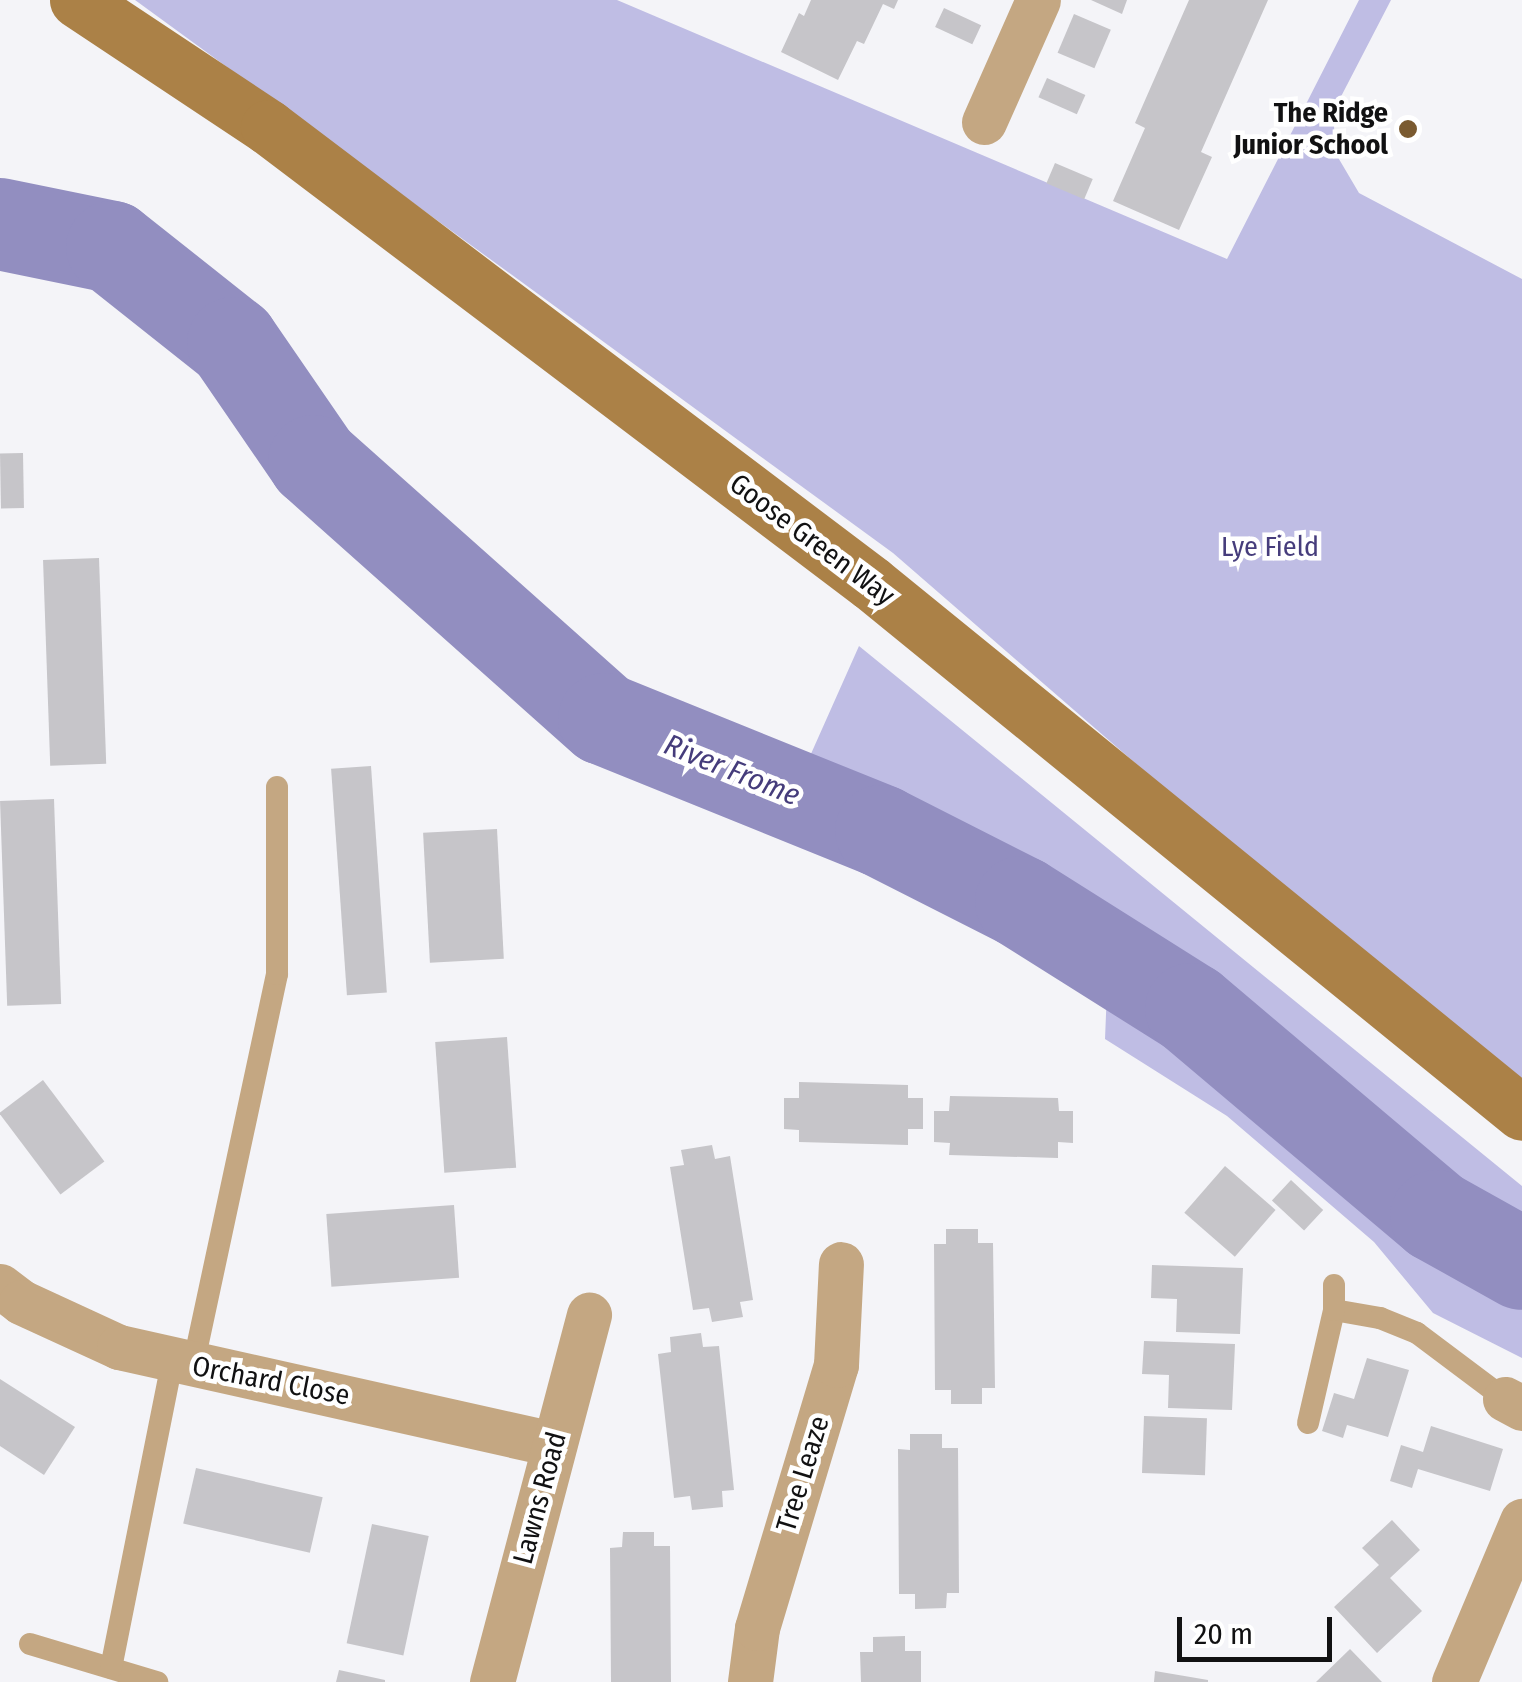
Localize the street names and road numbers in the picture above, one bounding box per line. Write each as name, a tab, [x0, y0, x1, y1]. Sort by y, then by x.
street label: Goose Green Way	[723, 467, 901, 613]
street label: Orchard Close	[190, 1349, 352, 1413]
street label: Tree Leaze	[770, 1412, 836, 1536]
street label: Lawns Road	[506, 1428, 574, 1568]

